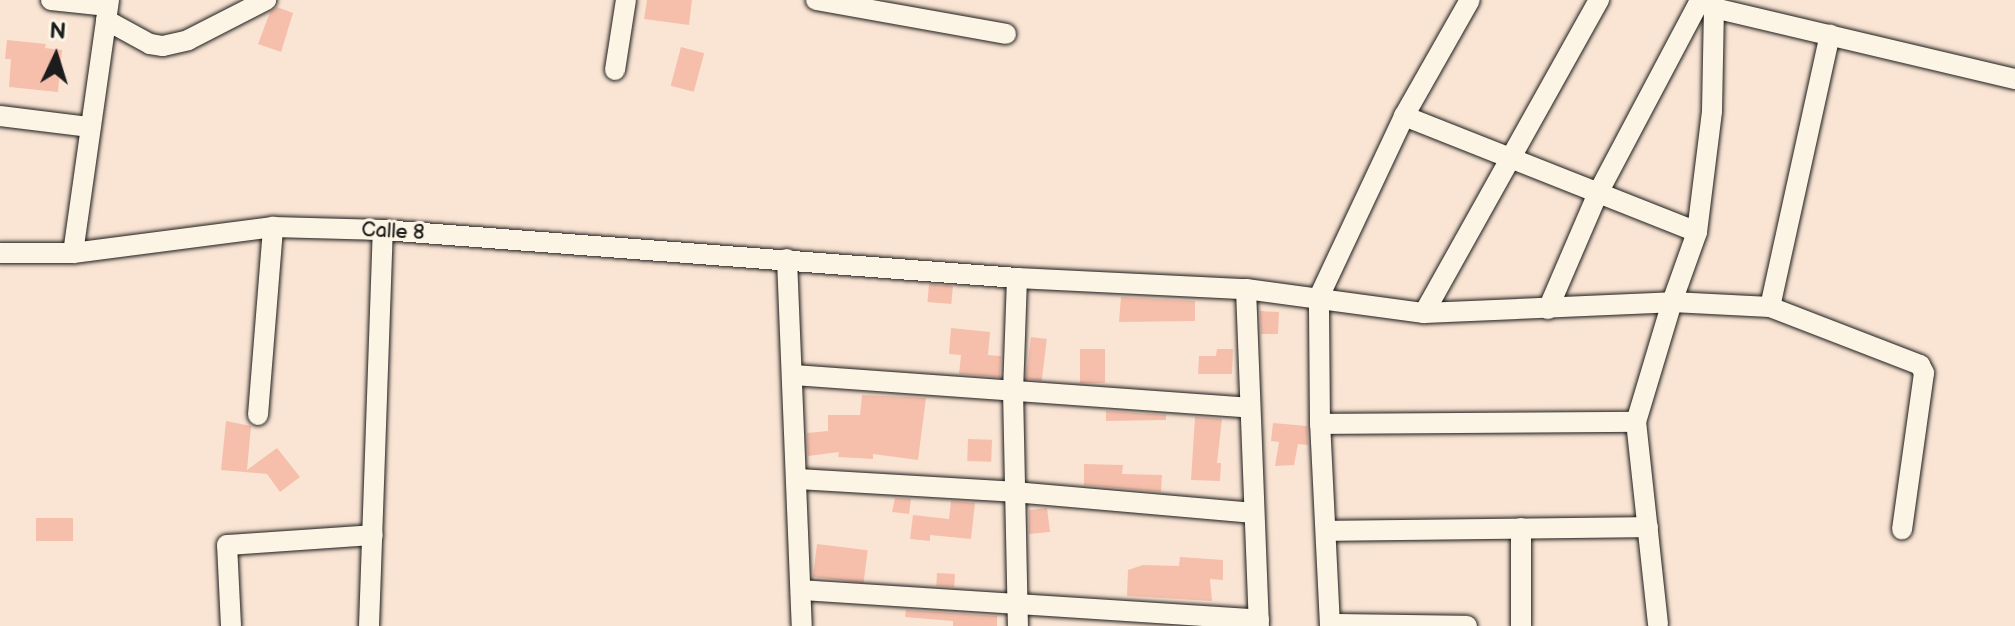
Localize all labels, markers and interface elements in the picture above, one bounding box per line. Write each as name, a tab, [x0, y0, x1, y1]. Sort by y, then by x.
north arrow	[16, 16, 96, 96]
text: N	[49, 18, 67, 46]
street label: Calle 8	[361, 218, 425, 246]

